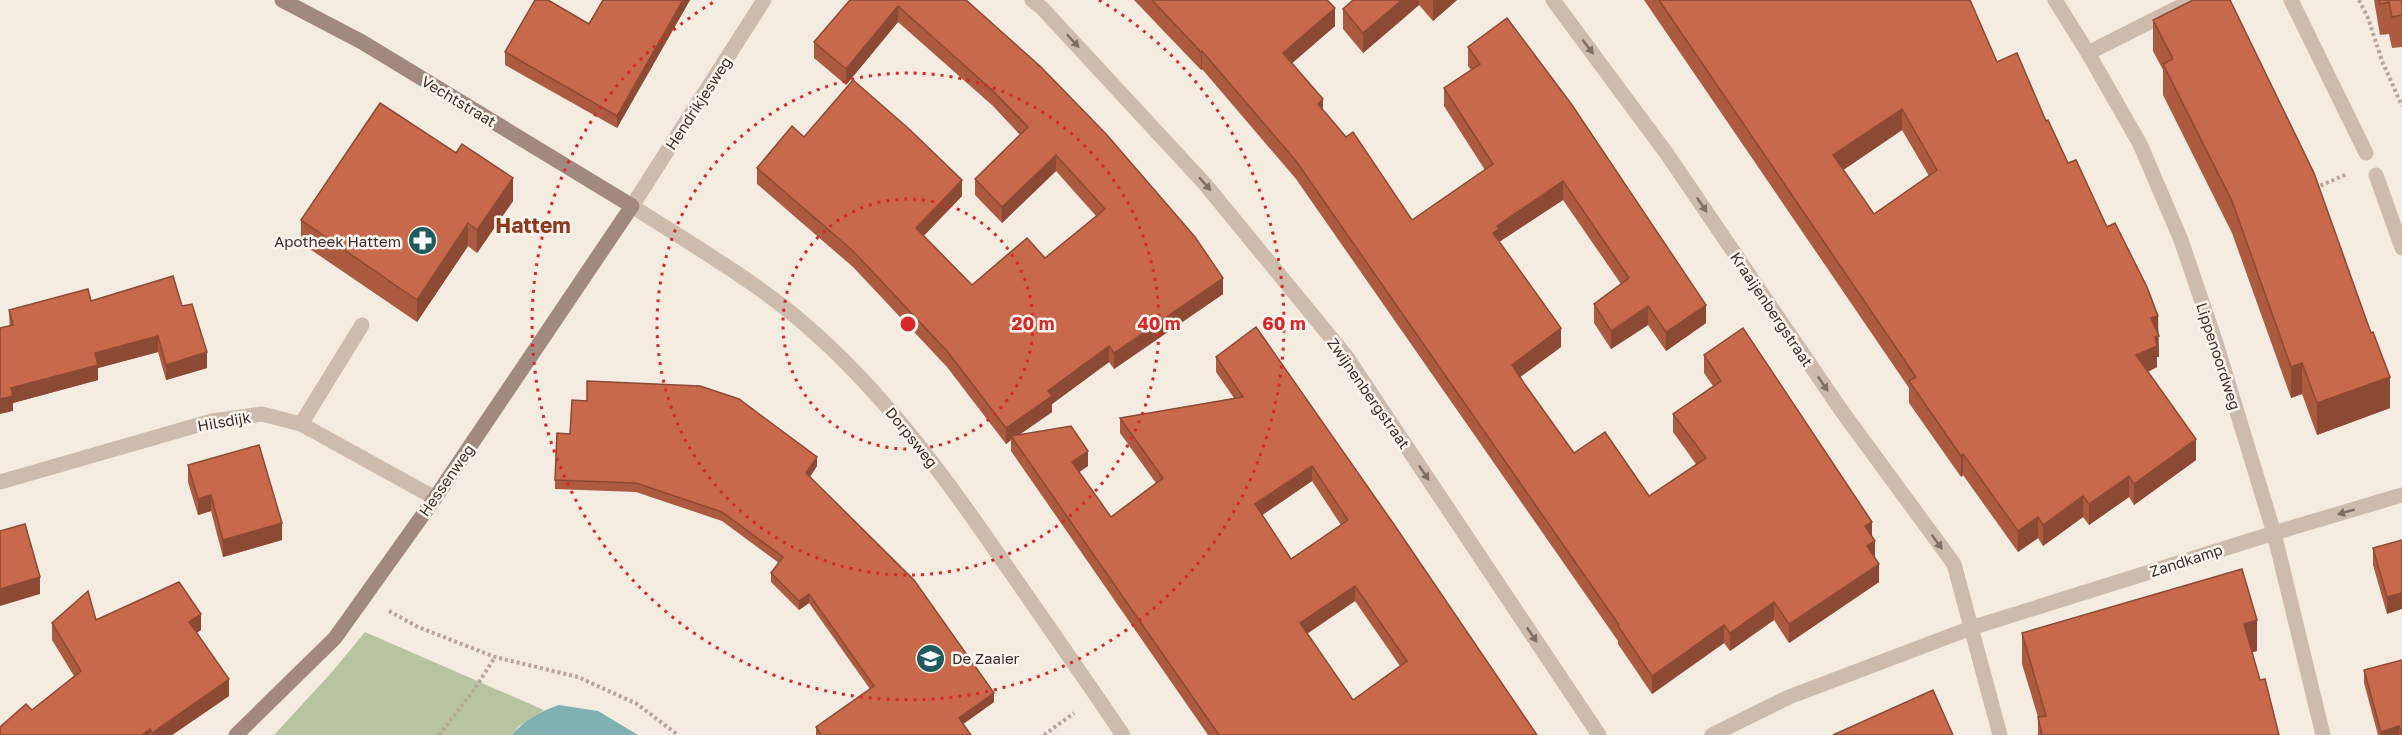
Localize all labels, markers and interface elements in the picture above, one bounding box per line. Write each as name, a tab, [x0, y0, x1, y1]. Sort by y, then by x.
one-way arrow	[1066, 33, 1079, 48]
one-way arrow	[1581, 39, 1594, 55]
street label: Hendrikjesweg	[661, 53, 735, 153]
street label: Vechtstraat	[419, 72, 499, 130]
one-way arrow	[1198, 176, 1211, 191]
one-way arrow	[1696, 197, 1707, 213]
district label: Hattem	[495, 212, 571, 238]
pharmacy icon: Apotheek Hattem	[406, 225, 438, 257]
place label: Apotheek Hattem	[274, 232, 401, 250]
street label: Kraaijenbergstraat	[1727, 248, 1817, 370]
street label: Lippenoordweg	[2193, 300, 2245, 412]
text: 20 m	[1012, 312, 1054, 334]
text: 40 m	[1137, 312, 1181, 334]
text: 60 m	[1262, 312, 1306, 334]
centre of rings	[898, 314, 918, 334]
street label: Zwijnenbergstraat	[1324, 334, 1414, 452]
one-way arrow	[1817, 375, 1829, 391]
street label: Dorpsweg	[882, 403, 942, 471]
street label: Hilsdijk	[196, 407, 253, 435]
street label: Hessenweg	[415, 441, 477, 519]
one-way arrow	[1418, 465, 1430, 481]
one-way arrow	[2337, 508, 2355, 517]
one-way arrow	[1931, 533, 1943, 549]
street label: Zandkamp	[2147, 540, 2225, 580]
one-way arrow	[1527, 627, 1538, 644]
school or university icon: De Zaaier	[915, 642, 947, 674]
place label: De Zaaier	[952, 649, 1020, 667]

